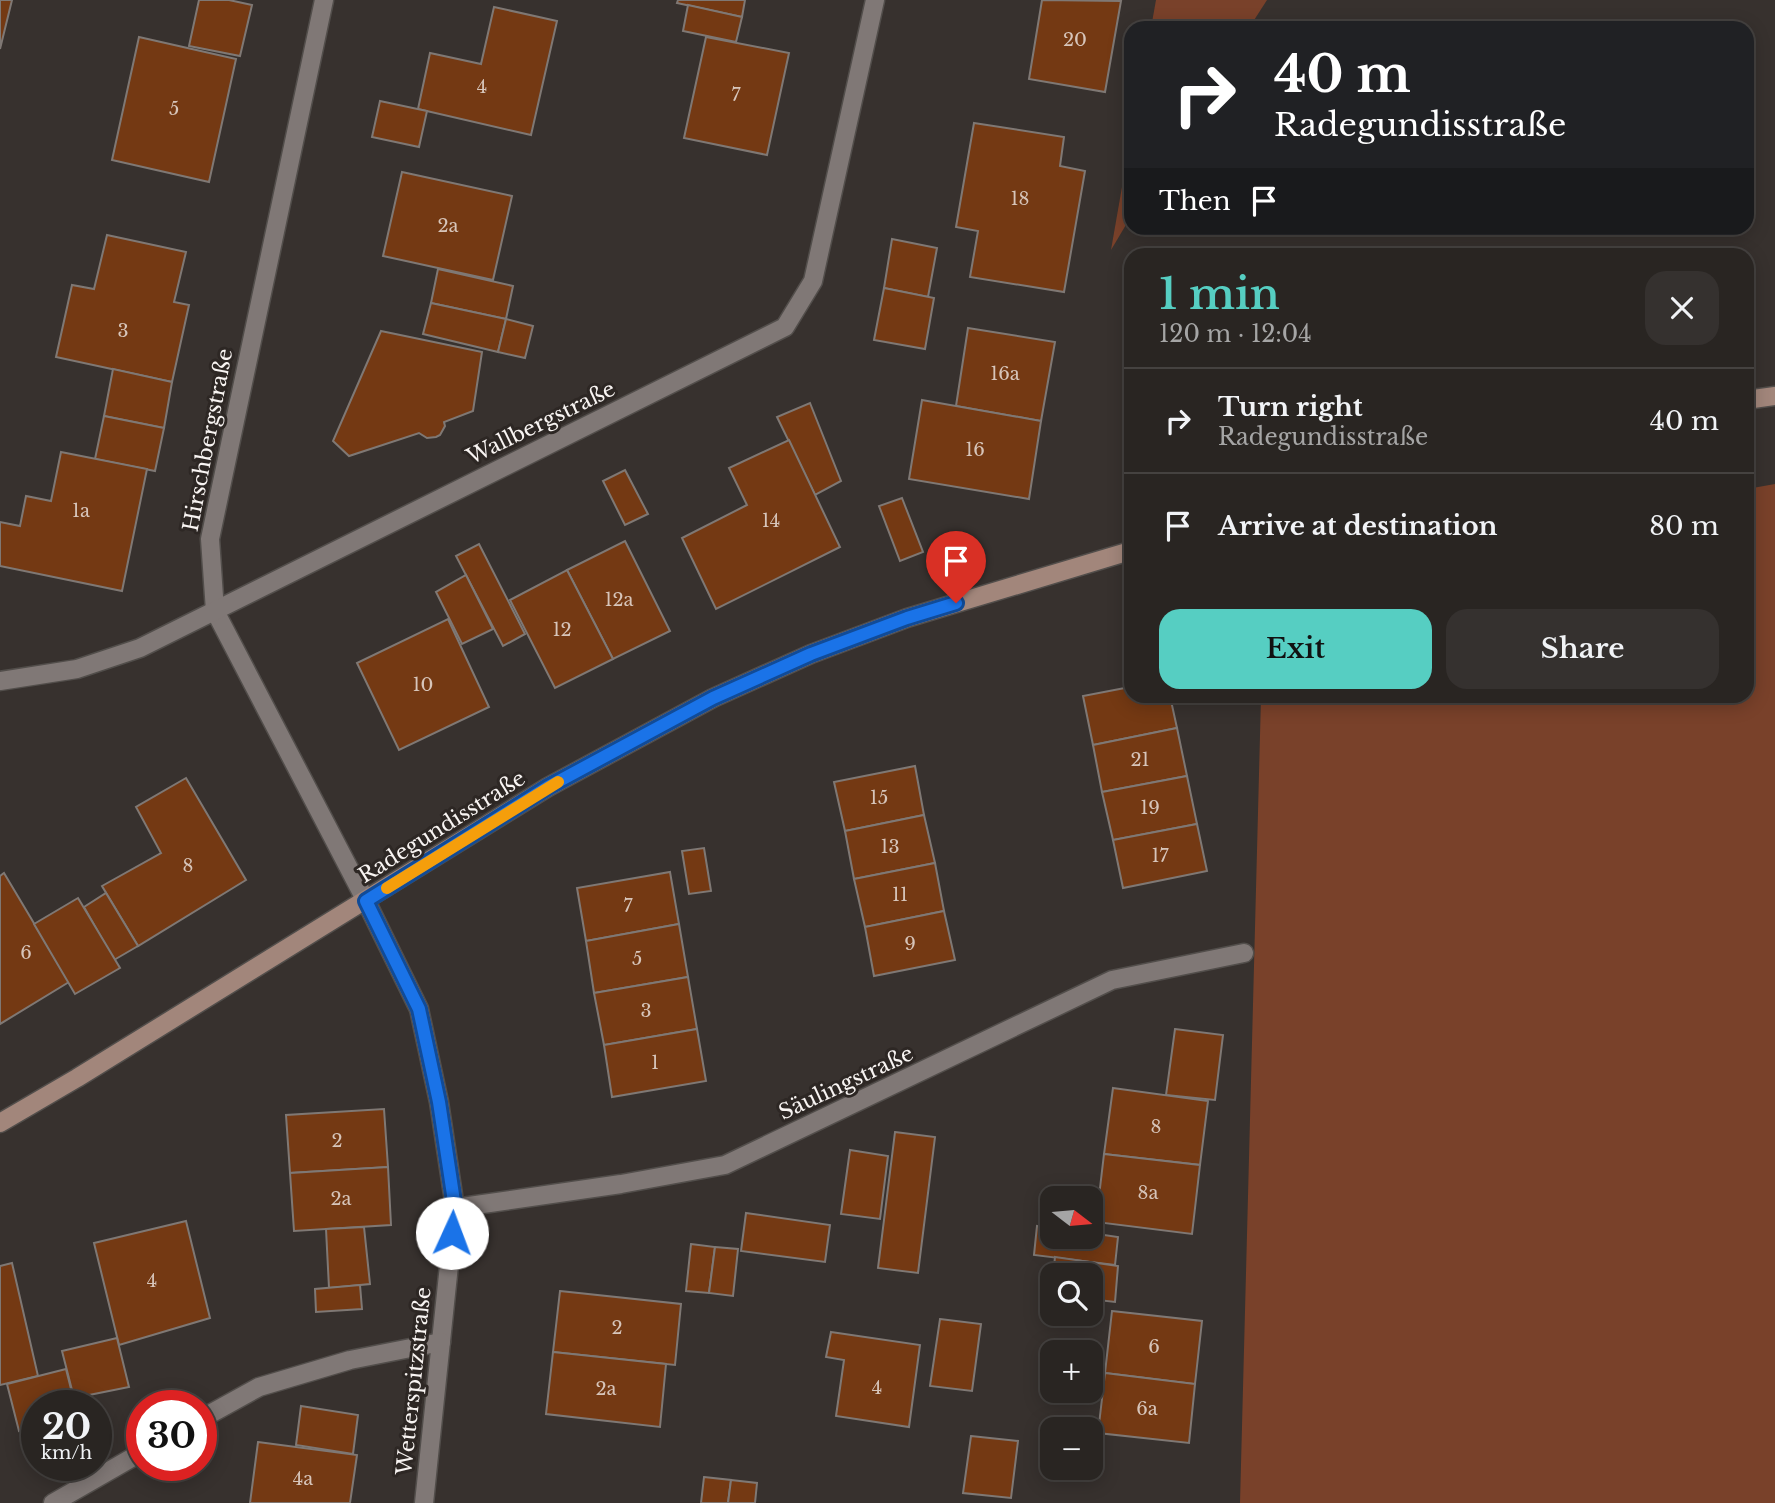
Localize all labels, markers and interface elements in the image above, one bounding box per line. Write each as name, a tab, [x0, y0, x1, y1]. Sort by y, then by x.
house number: 20	[1063, 29, 1087, 51]
text: 40 m	[1274, 44, 1411, 105]
icon: right	[1159, 49, 1250, 140]
house number: 4	[477, 76, 487, 98]
house number: 7	[731, 84, 741, 106]
house number: 5	[169, 98, 179, 120]
text: Radegundisstraße	[1274, 105, 1566, 145]
icon: arrive	[1245, 182, 1283, 220]
text: Then	[1159, 185, 1231, 217]
house number: 18	[1011, 188, 1029, 210]
house number: 2a	[437, 215, 459, 237]
text: 1 min	[1159, 268, 1280, 320]
button: close	[1645, 271, 1719, 345]
house number: 3	[117, 320, 129, 342]
text: 120 m · 12:04	[1159, 320, 1312, 348]
street label: Hirschbergstraße	[178, 346, 238, 534]
house number: 16a	[990, 363, 1020, 385]
street label: Wallbergstraße	[462, 376, 620, 471]
text: Turn right	[1218, 391, 1363, 423]
icon: right	[1159, 402, 1197, 440]
text: 40 m	[1650, 405, 1719, 437]
text: Radegundisstraße	[1218, 423, 1428, 451]
house number: 16	[965, 439, 985, 461]
house number: 1a	[72, 500, 90, 522]
icon: arrive	[1159, 507, 1197, 545]
house number: 14	[762, 510, 780, 532]
text: Arrive at destination	[1218, 510, 1498, 542]
text: 80 m	[1649, 510, 1719, 542]
pin	[926, 531, 986, 603]
icon: arrive	[937, 542, 975, 580]
house number: 12a	[604, 589, 634, 611]
button: Exit	[1159, 609, 1432, 689]
button: Share	[1446, 609, 1719, 689]
house number: 12	[552, 619, 572, 641]
house number: 10	[413, 674, 433, 696]
house number: 21	[1130, 749, 1150, 771]
street label: Radegundisstraße	[354, 765, 530, 889]
house number: 15	[870, 787, 888, 809]
house number: 19	[1140, 797, 1160, 819]
house number: 13	[880, 836, 900, 858]
house number: 17	[1151, 845, 1169, 867]
house number: 8	[183, 855, 193, 877]
house number: 11	[892, 884, 908, 906]
house number: 7	[623, 895, 633, 917]
house number: 9	[904, 933, 916, 955]
house number: 6	[20, 942, 32, 964]
house number: 5	[632, 948, 642, 970]
house number: 3	[640, 1000, 652, 1022]
street label: Säulingstraße	[774, 1040, 918, 1126]
house number: 1	[651, 1052, 659, 1074]
house number: 8	[1151, 1116, 1161, 1138]
house number: 2	[331, 1130, 343, 1152]
house number: 8a	[1138, 1182, 1158, 1204]
north arrow	[1040, 1186, 1102, 1250]
map controls	[1040, 1186, 1103, 1480]
house number: 2a	[330, 1188, 352, 1210]
position arrow	[415, 1196, 489, 1270]
button: search	[1040, 1263, 1103, 1326]
house number: 4	[147, 1270, 157, 1292]
street label: Wetterspitzstraße	[391, 1286, 437, 1477]
house number: 2	[611, 1317, 623, 1339]
house number: 6	[1148, 1336, 1160, 1358]
button: +	[1040, 1340, 1103, 1403]
house number: 4	[872, 1377, 882, 1399]
house number: 2a	[595, 1378, 617, 1400]
speed limit sign: 30	[126, 1390, 217, 1481]
house number: 6a	[1136, 1398, 1158, 1420]
text: 20	[42, 1405, 91, 1448]
button: −	[1040, 1417, 1103, 1480]
text: km/h	[41, 1442, 92, 1464]
house number: 4a	[293, 1468, 313, 1490]

